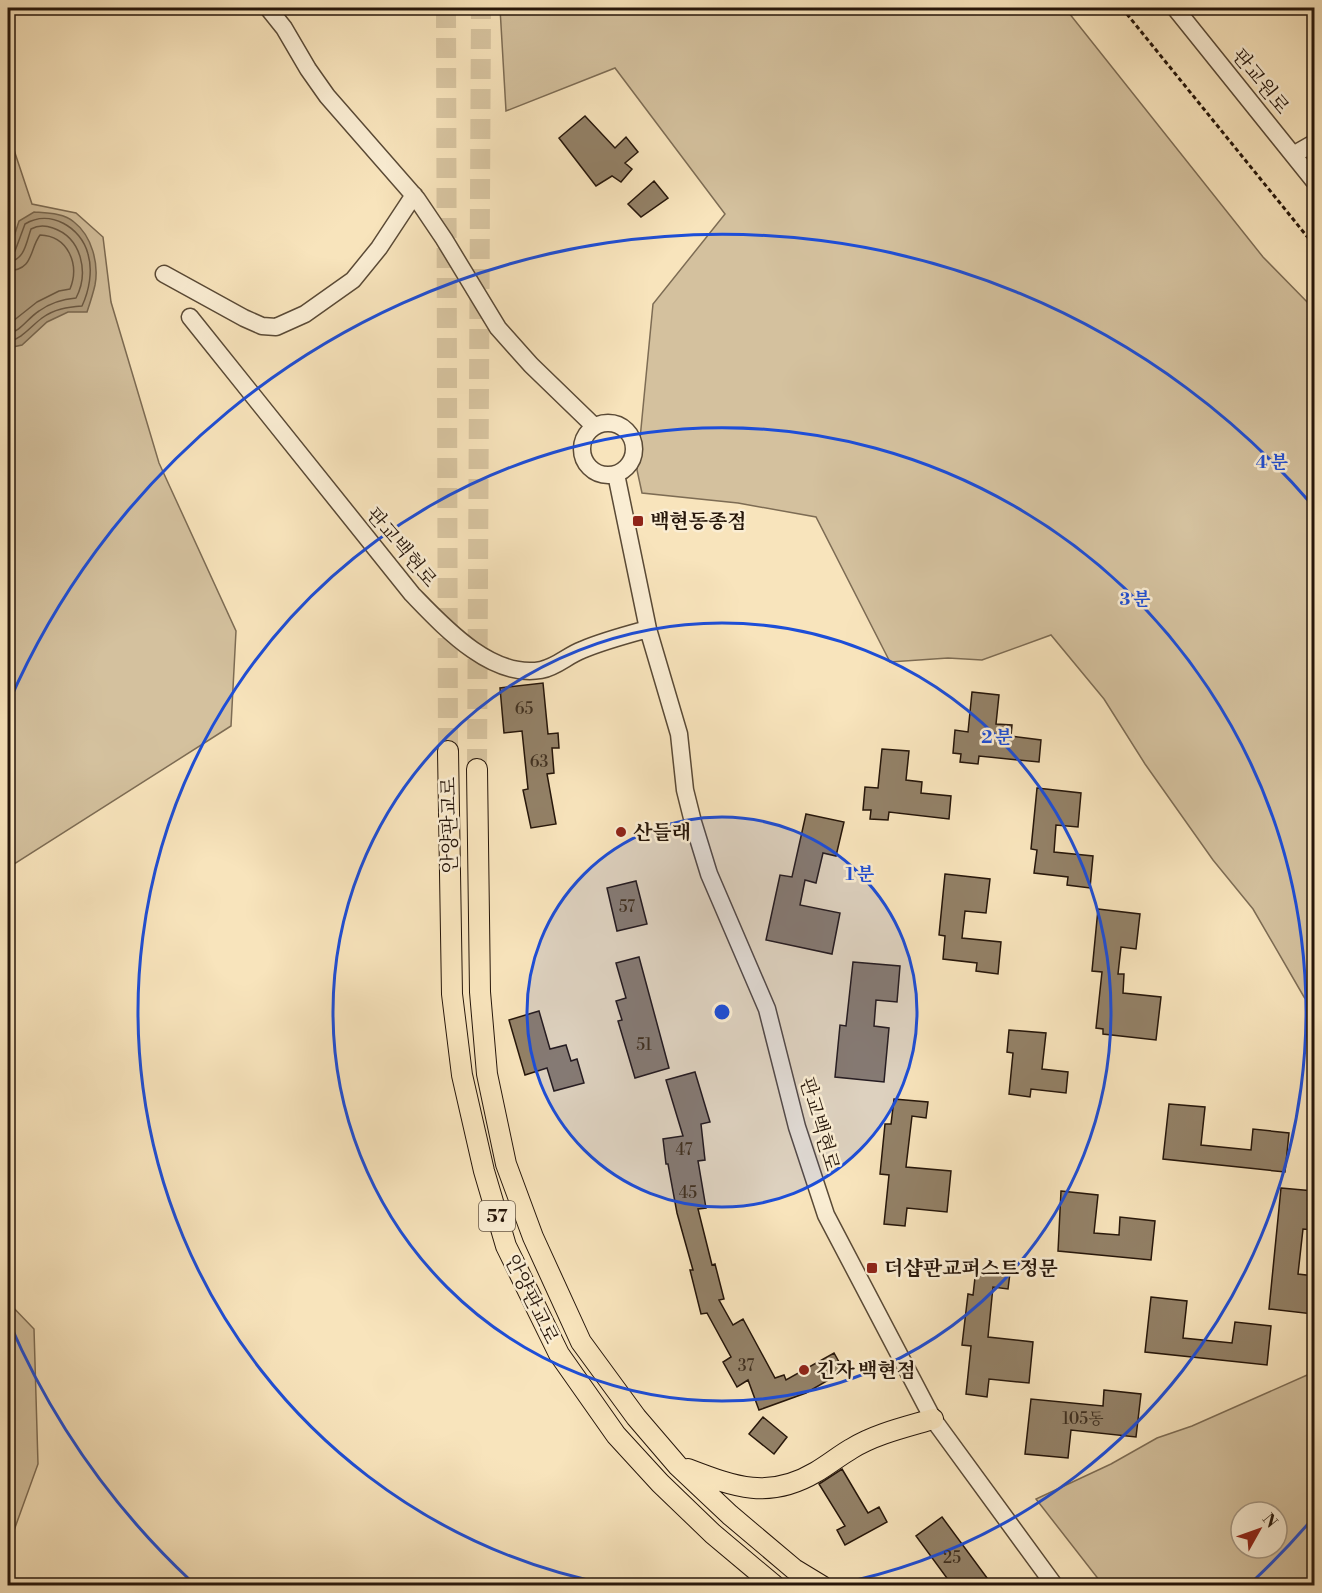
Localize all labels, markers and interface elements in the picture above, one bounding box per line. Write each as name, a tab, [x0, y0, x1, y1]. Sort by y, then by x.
street label: 판교원로	[1226, 44, 1294, 120]
text: 4 분	[1256, 451, 1289, 474]
street label: 판교백현로	[360, 503, 441, 593]
place label: 백현동종점	[650, 510, 747, 535]
marker: 백현동종점	[631, 514, 645, 528]
text: 3 분	[1119, 588, 1151, 611]
house number: 65	[515, 699, 533, 719]
text: 2 분	[981, 726, 1013, 749]
house number: 63	[530, 752, 548, 772]
street label: 안양판교로	[437, 776, 464, 873]
place label: 산들래	[633, 821, 691, 846]
marker: 산들래	[614, 825, 628, 839]
text: 1 분	[846, 863, 875, 886]
house number: 57	[619, 897, 635, 917]
centre of rings	[712, 1002, 732, 1022]
house number: 51	[636, 1035, 652, 1055]
street label: 판교백현로	[793, 1075, 844, 1174]
house number: 47	[676, 1140, 692, 1160]
house number: 45	[679, 1183, 697, 1203]
road number: 57	[479, 1201, 515, 1231]
street label: 안양판교로	[498, 1251, 563, 1349]
place label: 더샵판교퍼스트정문	[884, 1257, 1058, 1282]
marker: 더샵판교퍼스트정문	[865, 1261, 879, 1275]
house number: 37	[738, 1356, 754, 1376]
place label: 긴자 백현점	[816, 1359, 916, 1384]
marker: 긴자 백현점	[797, 1363, 811, 1377]
house number: 105동	[1062, 1409, 1104, 1429]
north arrow	[1229, 1500, 1289, 1560]
text: N	[1258, 1510, 1282, 1533]
house number: 25	[943, 1548, 961, 1568]

